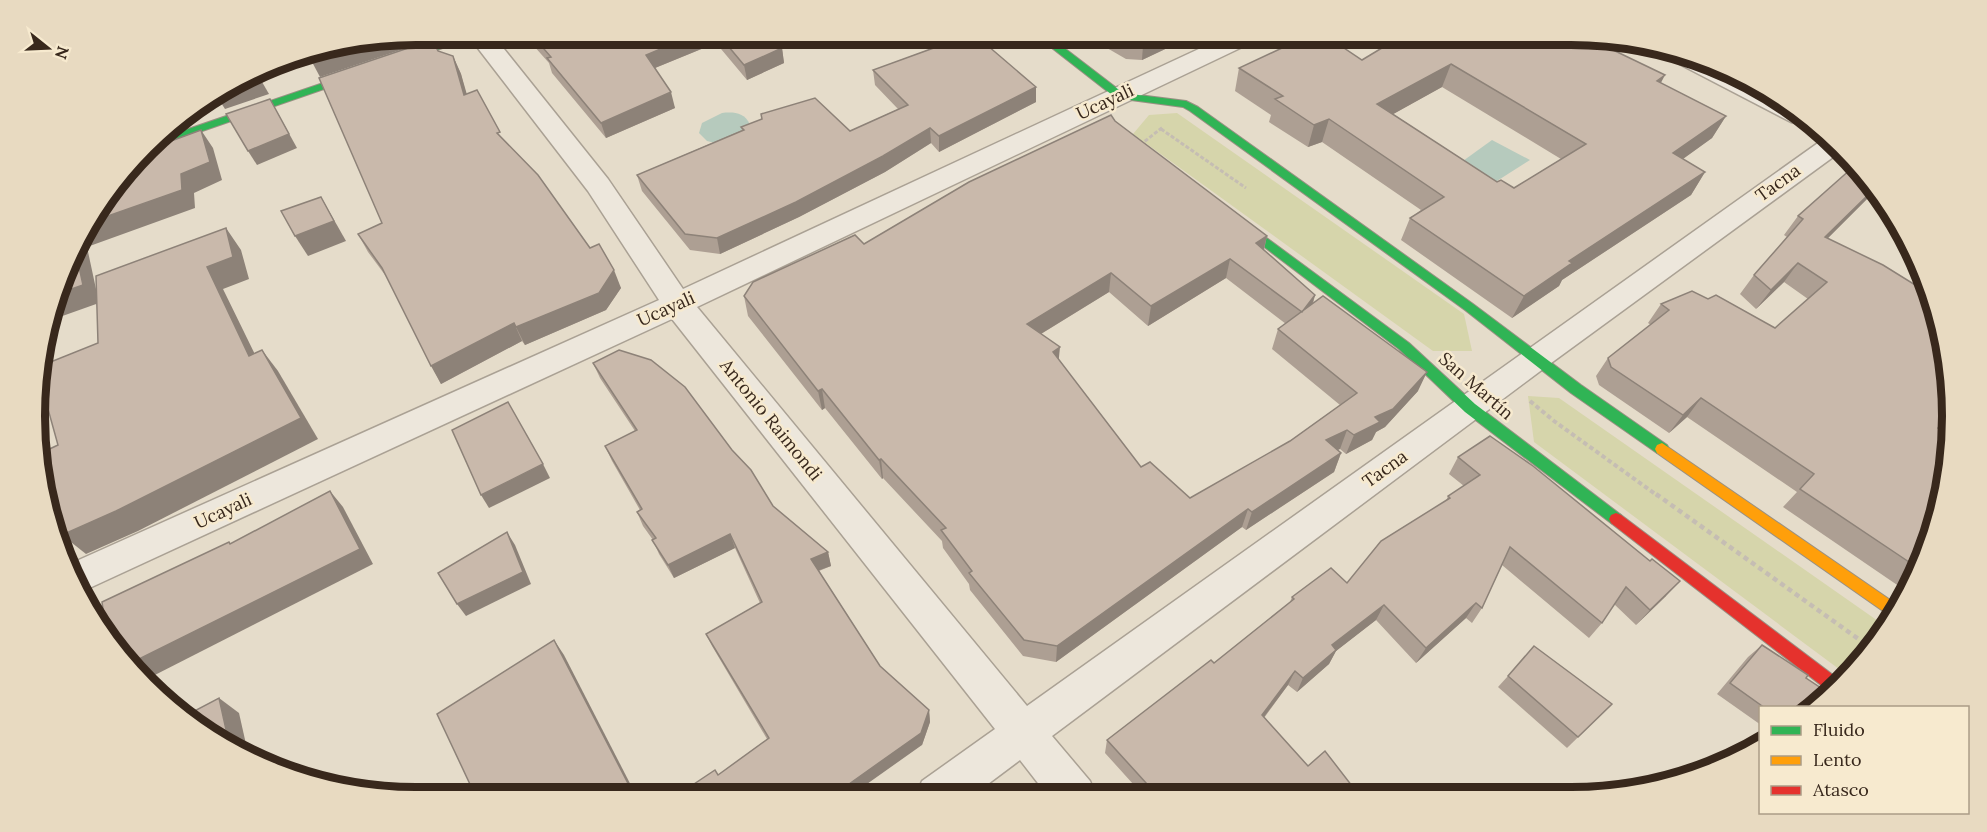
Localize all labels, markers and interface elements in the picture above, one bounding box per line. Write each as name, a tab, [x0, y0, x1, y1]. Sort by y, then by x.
north arrow	[18, 18, 78, 78]
text: N	[51, 44, 74, 62]
street label: Ucayali	[1072, 78, 1137, 125]
street label: Tacna	[1751, 159, 1805, 207]
street label: Ucayali	[633, 286, 698, 331]
street label: San Martín	[1434, 347, 1519, 424]
street label: Antonio Raimondi	[715, 353, 827, 485]
street label: Tacna	[1358, 445, 1412, 493]
street label: Ucayali	[190, 487, 255, 534]
legend	[1759, 706, 1969, 814]
text: Fluido	[1813, 718, 1865, 741]
text: Lento	[1813, 748, 1861, 771]
text: Atasco	[1812, 778, 1869, 801]

